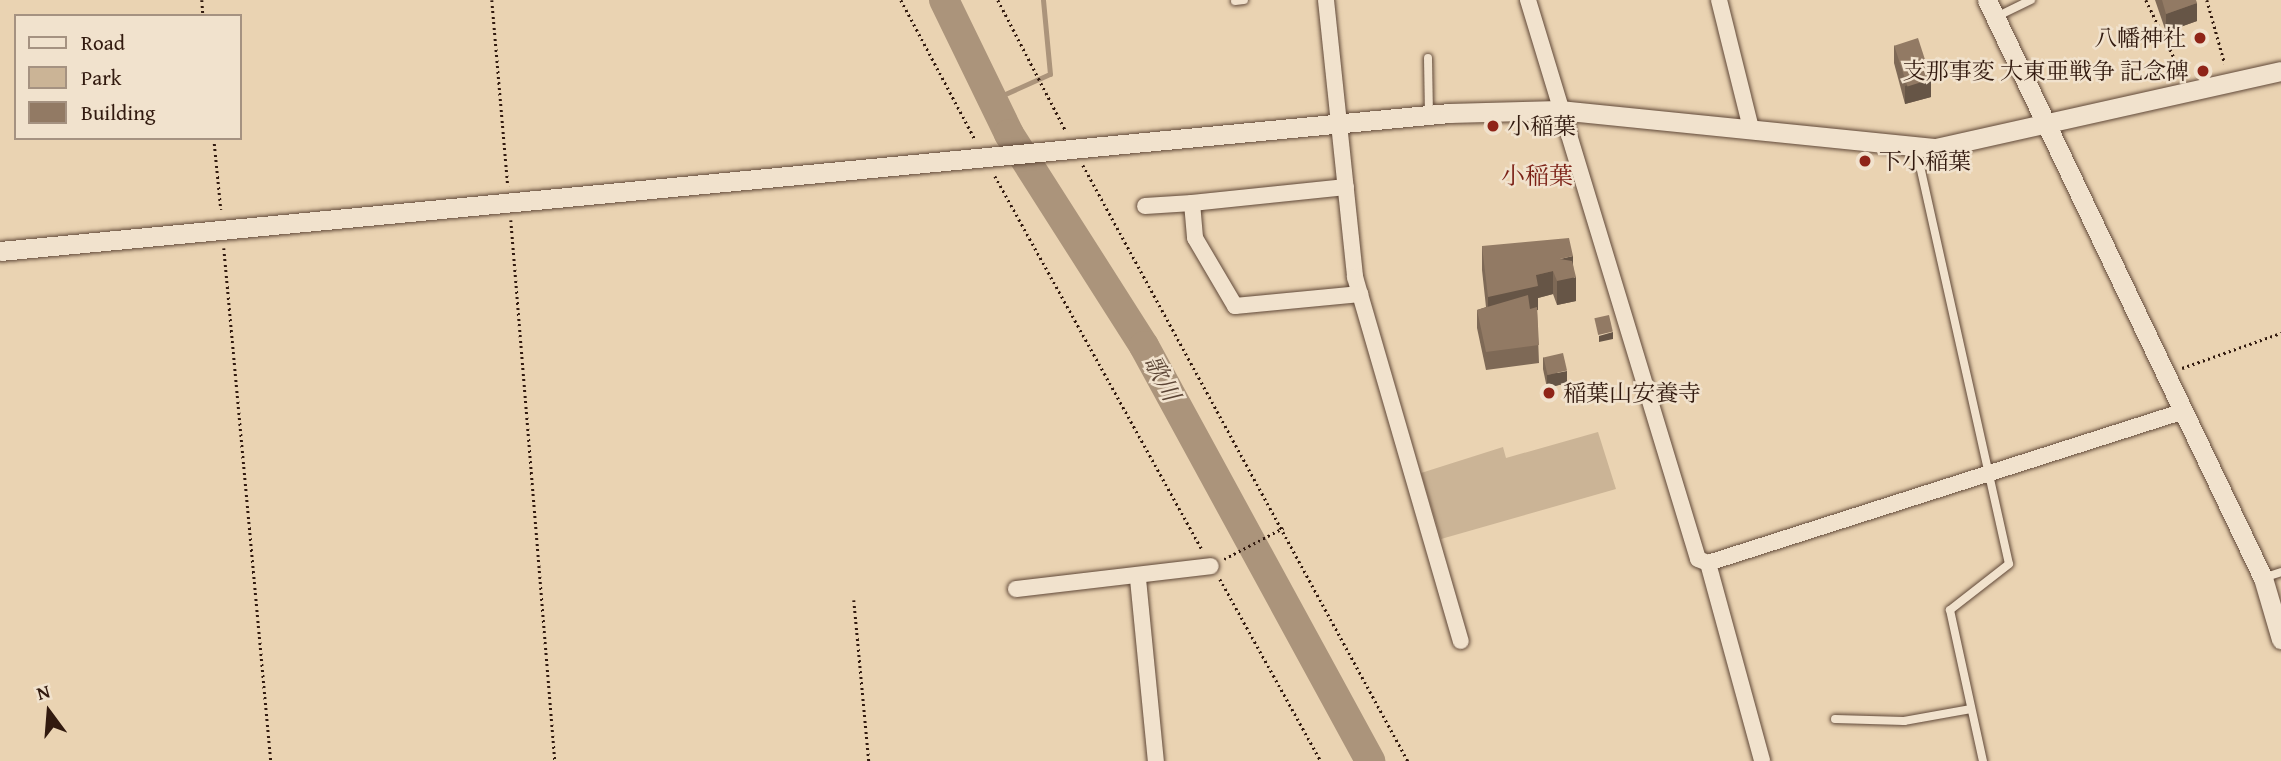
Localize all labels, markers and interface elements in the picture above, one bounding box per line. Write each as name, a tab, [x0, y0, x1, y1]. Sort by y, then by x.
legend	[14, 14, 242, 140]
place label: 八幡神社	[2094, 24, 2186, 52]
text: Road	[81, 27, 125, 58]
marker: 八幡神社	[2192, 30, 2208, 46]
place label: 支那事変 大東亜戦争 記念碑	[1903, 57, 2189, 85]
text: Park	[81, 62, 122, 93]
marker: 支那事変 大東亜戦争 記念碑	[2195, 63, 2211, 79]
text: Building	[81, 97, 155, 128]
place label: 小稲葉	[1507, 112, 1576, 140]
marker: 小稲葉	[1485, 118, 1501, 134]
place label: 下小稲葉	[1879, 147, 1971, 175]
marker: 下小稲葉	[1857, 153, 1873, 169]
district label: 小稲葉	[1501, 162, 1573, 190]
water label: 歌川	[1138, 350, 1186, 406]
place label: 稲葉山安養寺	[1563, 379, 1701, 407]
marker: 稲葉山安養寺	[1541, 385, 1557, 401]
north arrow	[14, 677, 84, 747]
text: N	[33, 677, 53, 707]

